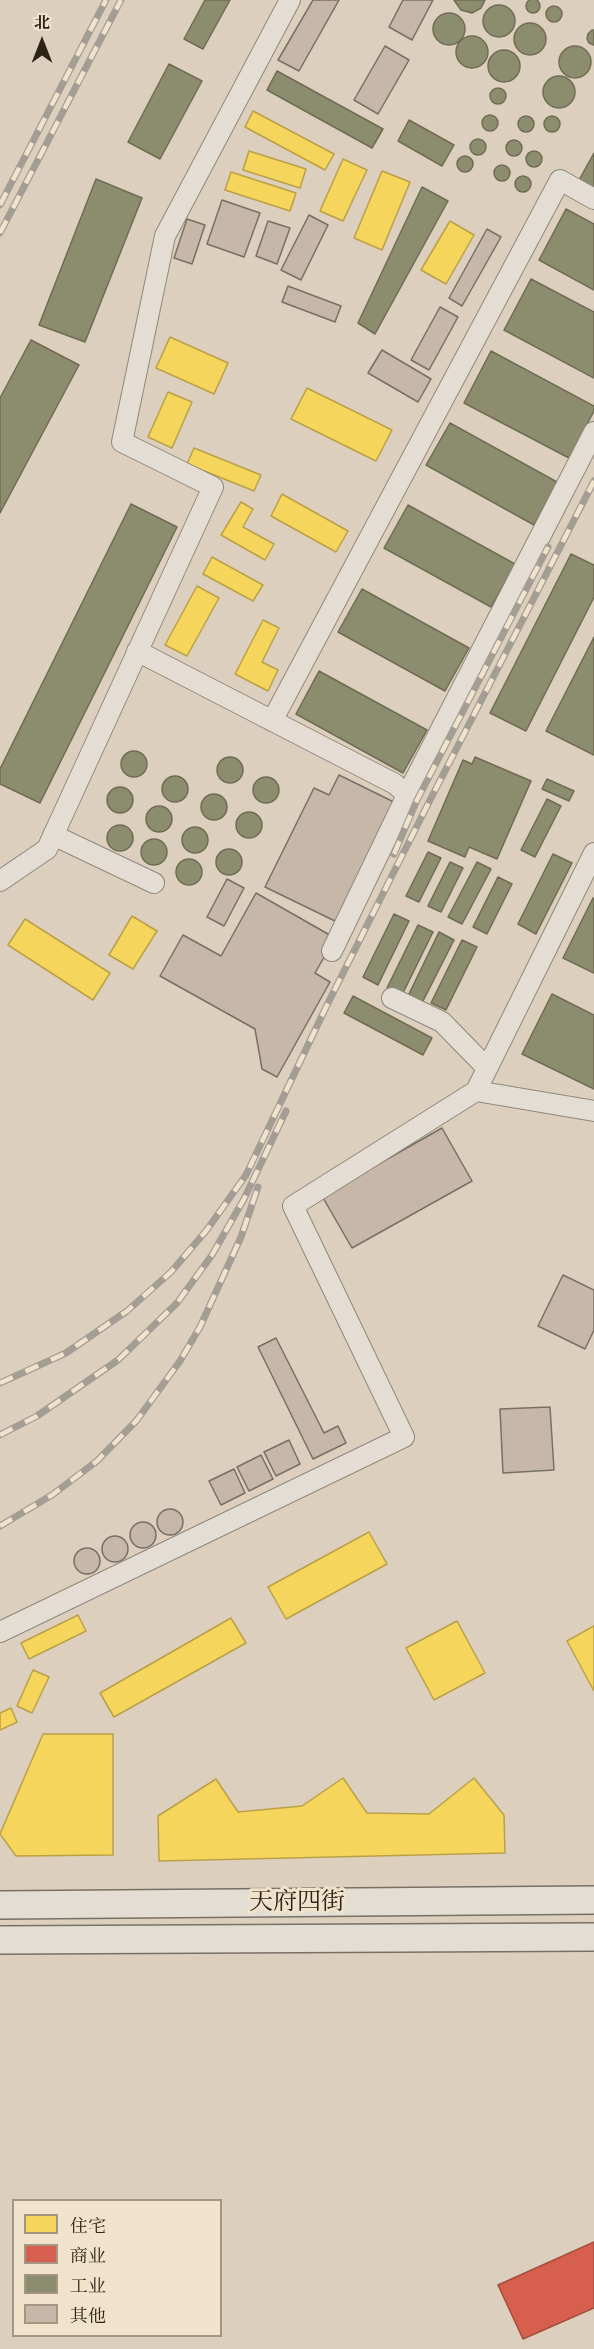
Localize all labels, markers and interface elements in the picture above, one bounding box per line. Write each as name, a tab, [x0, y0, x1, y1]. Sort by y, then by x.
north arrow	[12, 12, 72, 72]
text: 北	[34, 16, 50, 32]
street label: 天府四街	[249, 1889, 345, 1917]
legend	[12, 2199, 222, 2337]
text: 住宅	[70, 2218, 106, 2236]
text: 商业	[70, 2248, 106, 2266]
text: 工业	[70, 2278, 106, 2296]
text: 其他	[70, 2308, 106, 2326]

